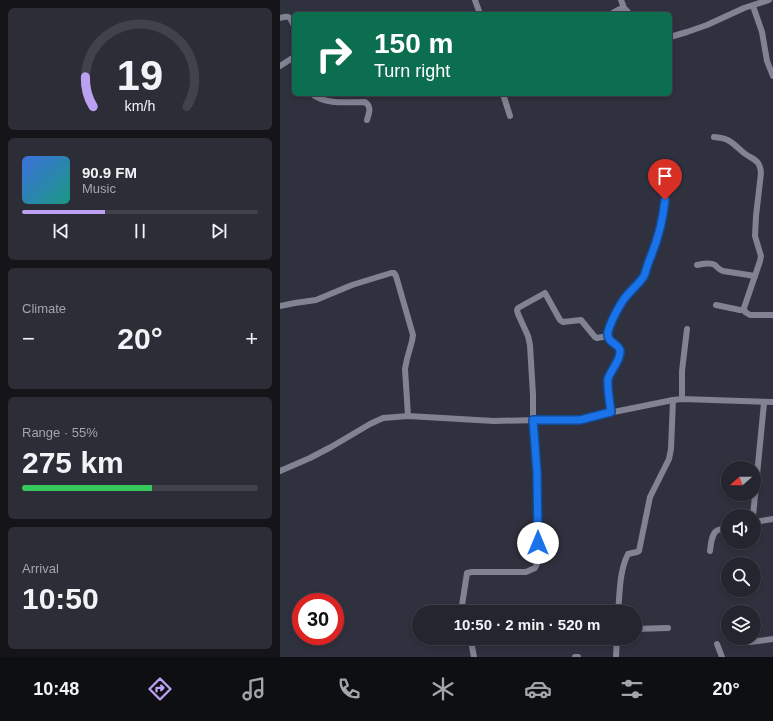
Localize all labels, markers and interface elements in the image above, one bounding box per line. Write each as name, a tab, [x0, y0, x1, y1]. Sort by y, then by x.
icon: right	[308, 28, 360, 80]
text: 150 m	[374, 28, 453, 59]
text: 19	[117, 52, 163, 99]
text: Turn right	[374, 61, 450, 81]
text: km/h	[125, 97, 156, 113]
pin	[648, 159, 682, 200]
text: 90.9 FM	[82, 164, 137, 181]
icon: arrive	[654, 165, 676, 187]
text: Music	[82, 181, 116, 196]
icon: previous	[50, 220, 72, 242]
icon: pause	[129, 220, 151, 242]
icon: next	[208, 220, 230, 242]
text: Climate	[22, 301, 66, 316]
text: 20°	[117, 322, 163, 355]
text: −	[22, 326, 35, 351]
text: +	[245, 326, 258, 351]
text: Range · 55%	[22, 425, 98, 440]
text: 275 km	[22, 446, 124, 479]
north arrow	[721, 461, 761, 501]
map controls	[721, 461, 761, 645]
button: sound	[721, 509, 761, 549]
position arrow	[517, 522, 559, 564]
button: search	[721, 557, 761, 597]
text: Arrival	[22, 561, 59, 576]
text: 10:50	[22, 582, 99, 615]
speed limit sign: 30	[292, 593, 344, 645]
button: layers	[721, 605, 761, 645]
text: 10:50 · 2 min · 520 m	[454, 616, 600, 633]
icon: directions	[146, 675, 174, 703]
icon: music	[240, 675, 268, 703]
icon: phone	[335, 675, 363, 703]
icon: climate	[429, 675, 457, 703]
icon: car	[524, 675, 552, 703]
icon: filters	[618, 675, 646, 703]
text: 10:48	[33, 679, 79, 699]
text: 20°	[712, 679, 740, 699]

